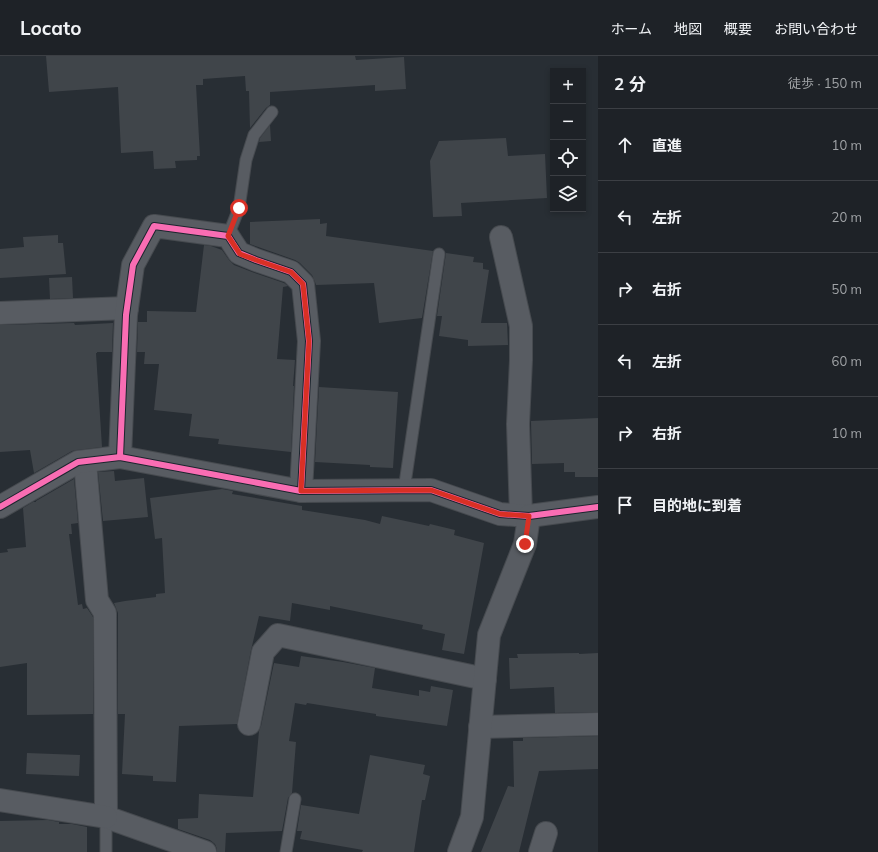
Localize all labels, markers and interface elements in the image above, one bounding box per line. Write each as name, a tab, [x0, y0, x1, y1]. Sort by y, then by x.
text: Locato	[20, 16, 81, 40]
text: ホーム	[610, 20, 652, 38]
text: 地図	[674, 20, 702, 38]
text: 概要	[724, 20, 752, 38]
text: お問い合わせ	[774, 20, 858, 38]
map controls	[550, 68, 586, 212]
button: +	[550, 68, 586, 104]
text: 2 分	[614, 73, 646, 94]
text: 徒歩 · 150 m	[788, 75, 862, 91]
button: −	[550, 104, 586, 140]
icon: ahead	[614, 134, 636, 156]
text: 直進	[652, 136, 682, 155]
text: 10 m	[832, 137, 862, 153]
button: locate	[550, 140, 586, 176]
button: layers	[550, 176, 586, 212]
route start	[230, 199, 248, 217]
icon: left	[614, 206, 636, 228]
text: 左折	[652, 208, 682, 227]
text: 20 m	[832, 209, 862, 225]
icon: right	[614, 278, 636, 300]
text: 右折	[652, 280, 682, 299]
text: 50 m	[832, 281, 862, 297]
icon: left	[614, 350, 636, 372]
text: 左折	[652, 352, 682, 371]
text: 60 m	[832, 353, 862, 369]
icon: right	[614, 422, 636, 444]
text: 右折	[652, 424, 682, 443]
text: 10 m	[832, 425, 862, 441]
icon: arrive	[614, 494, 636, 516]
text: 目的地に到着	[652, 496, 742, 515]
route end	[516, 535, 534, 553]

